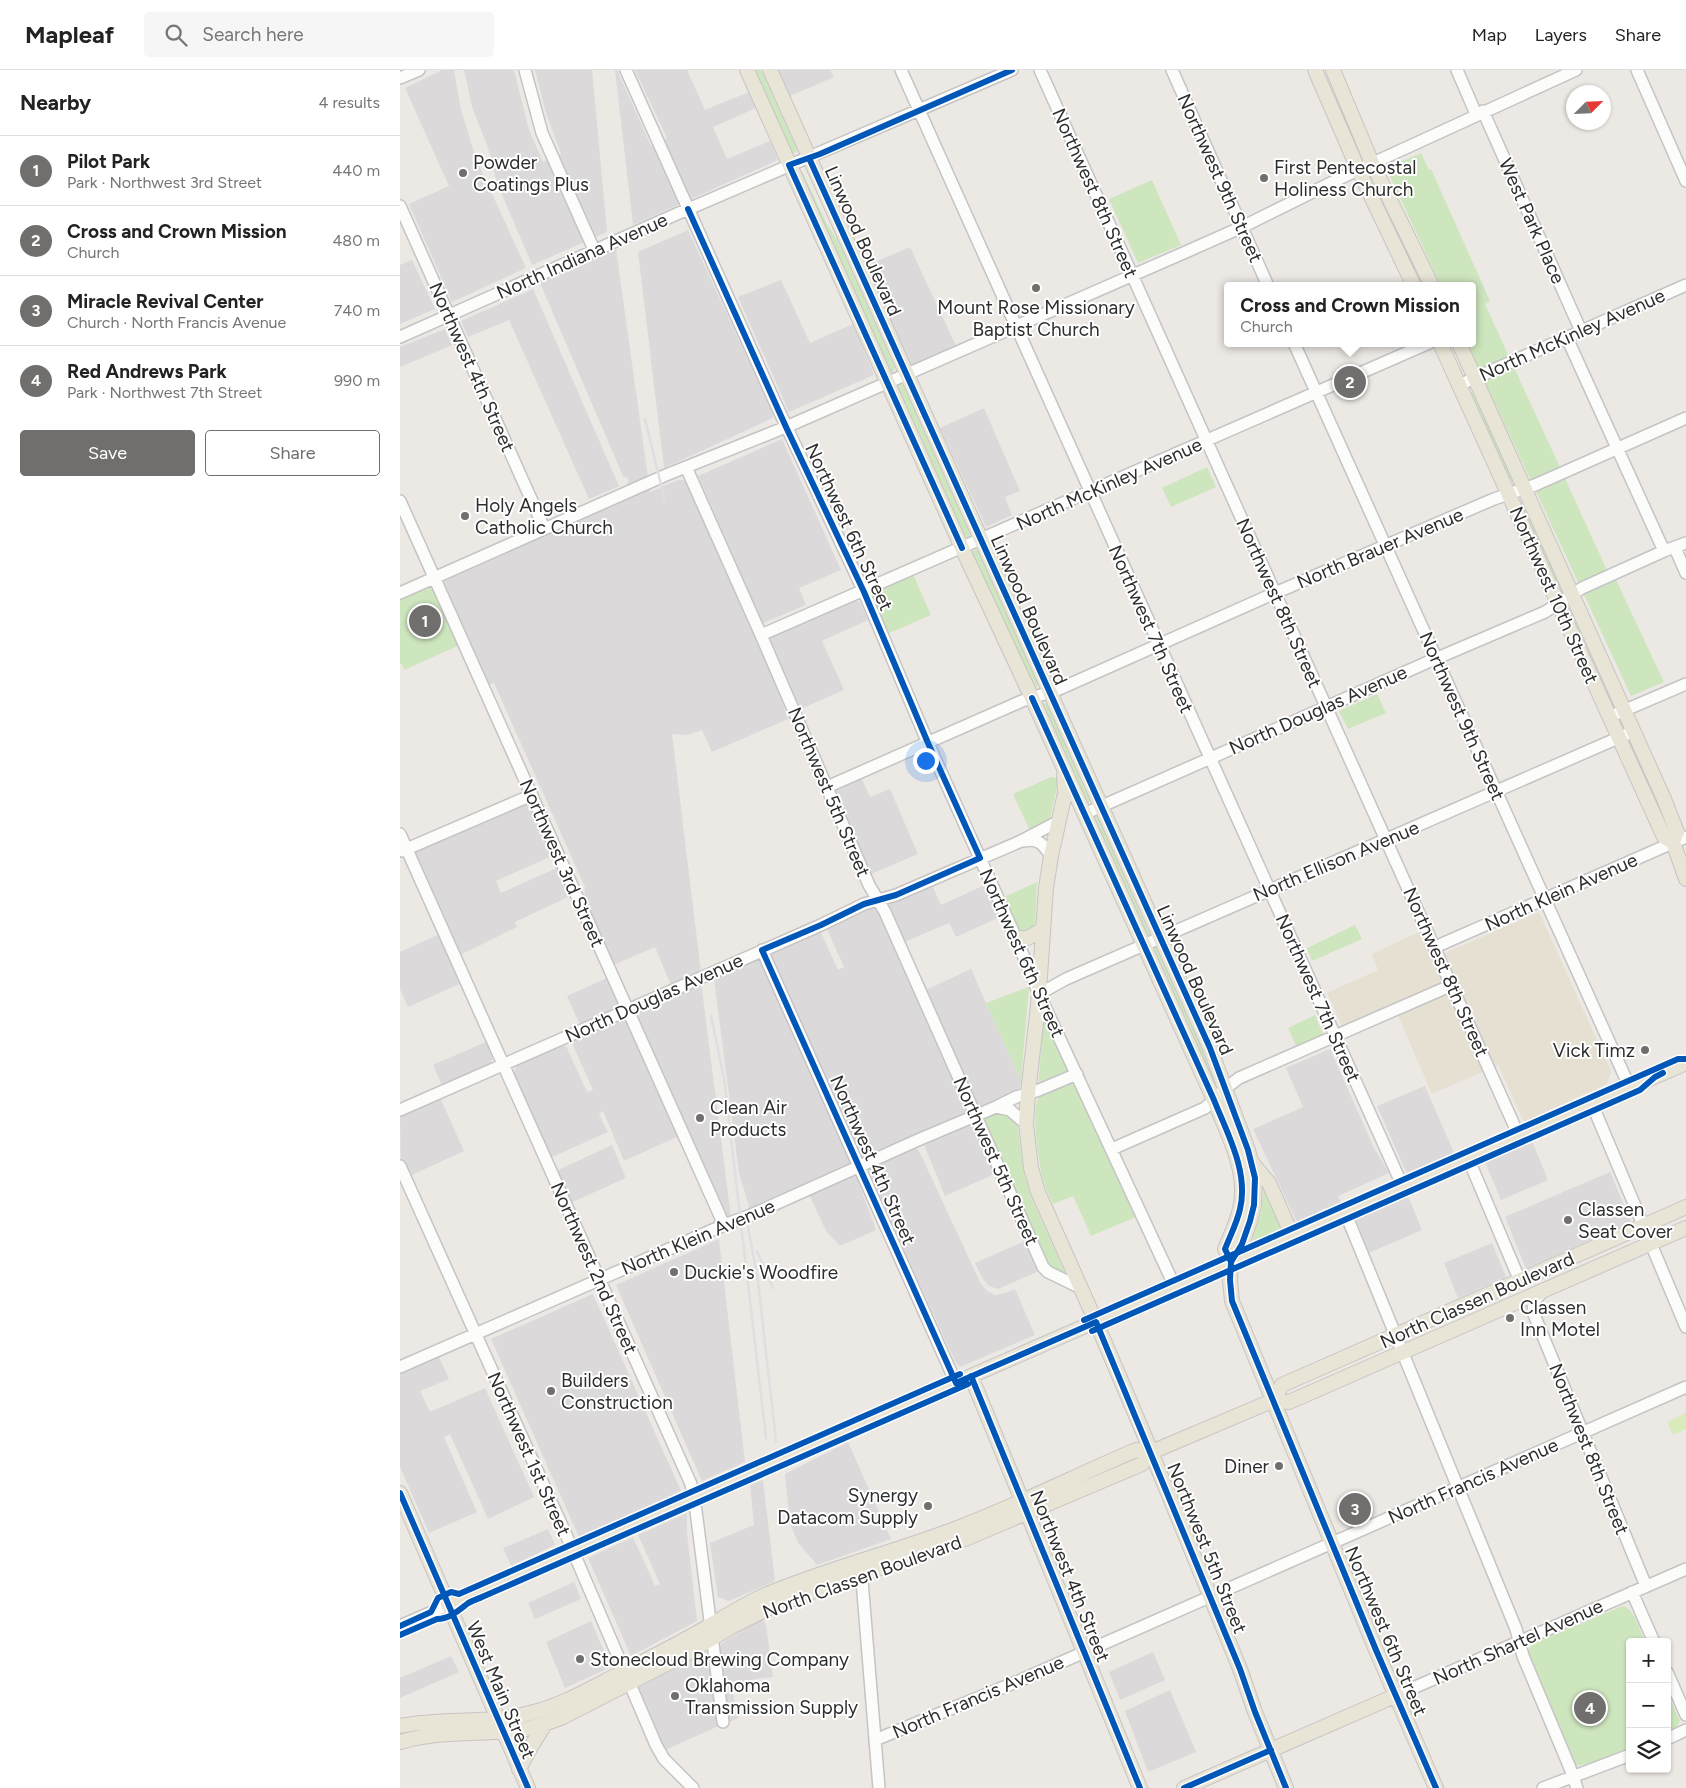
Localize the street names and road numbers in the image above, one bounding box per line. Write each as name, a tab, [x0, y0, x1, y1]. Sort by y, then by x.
street label: Northwest 9th Street	[1172, 90, 1268, 266]
street label: Northwest 8th Street	[1047, 105, 1143, 281]
street label: West Park Place	[1494, 155, 1570, 287]
street label: Linwood Boulevard	[820, 162, 906, 320]
street label: North Indiana Avenue	[493, 208, 671, 304]
street label: Northwest 4th Street	[424, 279, 520, 455]
street label: North McKinley Avenue	[1476, 284, 1668, 386]
street label: North McKinley Avenue	[1013, 433, 1205, 535]
street label: Northwest 6th Street	[800, 440, 898, 614]
street label: North Brauer Avenue	[1293, 503, 1467, 593]
street label: Northwest 10th Street	[1505, 503, 1603, 687]
street label: Northwest 8th Street	[1231, 515, 1327, 691]
street label: Linwood Boulevard	[986, 531, 1072, 689]
street label: Northwest 7th Street	[1104, 541, 1198, 717]
street label: Northwest 9th Street	[1414, 628, 1510, 804]
street label: North Douglas Avenue	[1226, 660, 1410, 760]
street label: Northwest 5th Street	[783, 704, 875, 880]
street label: Northwest 3rd Street	[515, 775, 609, 951]
street label: North Ellison Avenue	[1250, 816, 1422, 906]
street label: North Klein Avenue	[1481, 848, 1641, 936]
street label: Northwest 6th Street	[974, 865, 1070, 1041]
street label: Northwest 8th Street	[1398, 884, 1494, 1060]
street label: Linwood Boulevard	[1152, 901, 1238, 1059]
street label: Northwest 7th Street	[1271, 910, 1365, 1086]
street label: North Douglas Avenue	[562, 948, 746, 1048]
street label: Northwest 4th Street	[825, 1072, 921, 1248]
street label: Northwest 5th Street	[948, 1073, 1044, 1249]
street label: Northwest 2nd Street	[546, 1178, 642, 1358]
street label: North Klein Avenue	[618, 1194, 778, 1280]
street label: North Classen Boulevard	[1376, 1247, 1578, 1353]
street label: Northwest 8th Street	[1544, 1360, 1634, 1538]
street label: Northwest 1st Street	[482, 1368, 576, 1540]
street label: North Francis Avenue	[1384, 1433, 1562, 1529]
street label: Northwest 5th Street	[1162, 1459, 1252, 1637]
street label: Northwest 4th Street	[1025, 1487, 1115, 1665]
street label: North Classen Boulevard	[759, 1530, 965, 1624]
street label: Northwest 6th Street	[1340, 1543, 1432, 1719]
street label: North Shartel Avenue	[1429, 1594, 1607, 1690]
street label: West Main Street	[462, 1618, 540, 1762]
street label: North Francis Avenue	[889, 1650, 1067, 1744]

